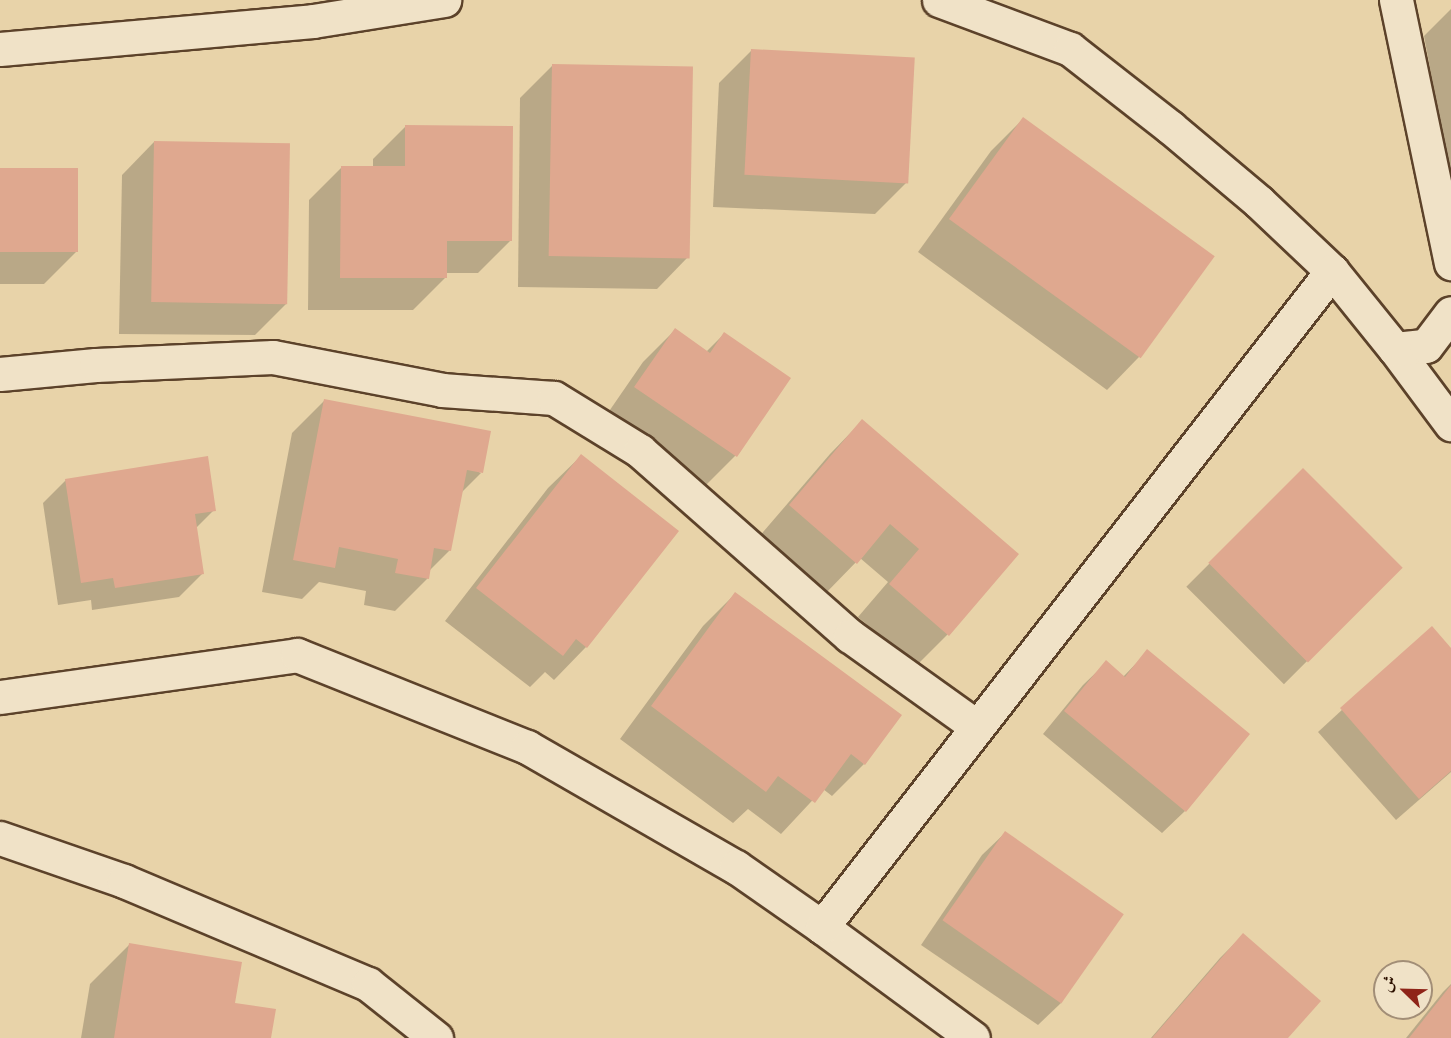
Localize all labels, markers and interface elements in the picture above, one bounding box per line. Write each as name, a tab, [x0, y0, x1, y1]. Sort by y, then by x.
north arrow	[1373, 960, 1433, 1020]
text: ش	[1376, 973, 1401, 995]

